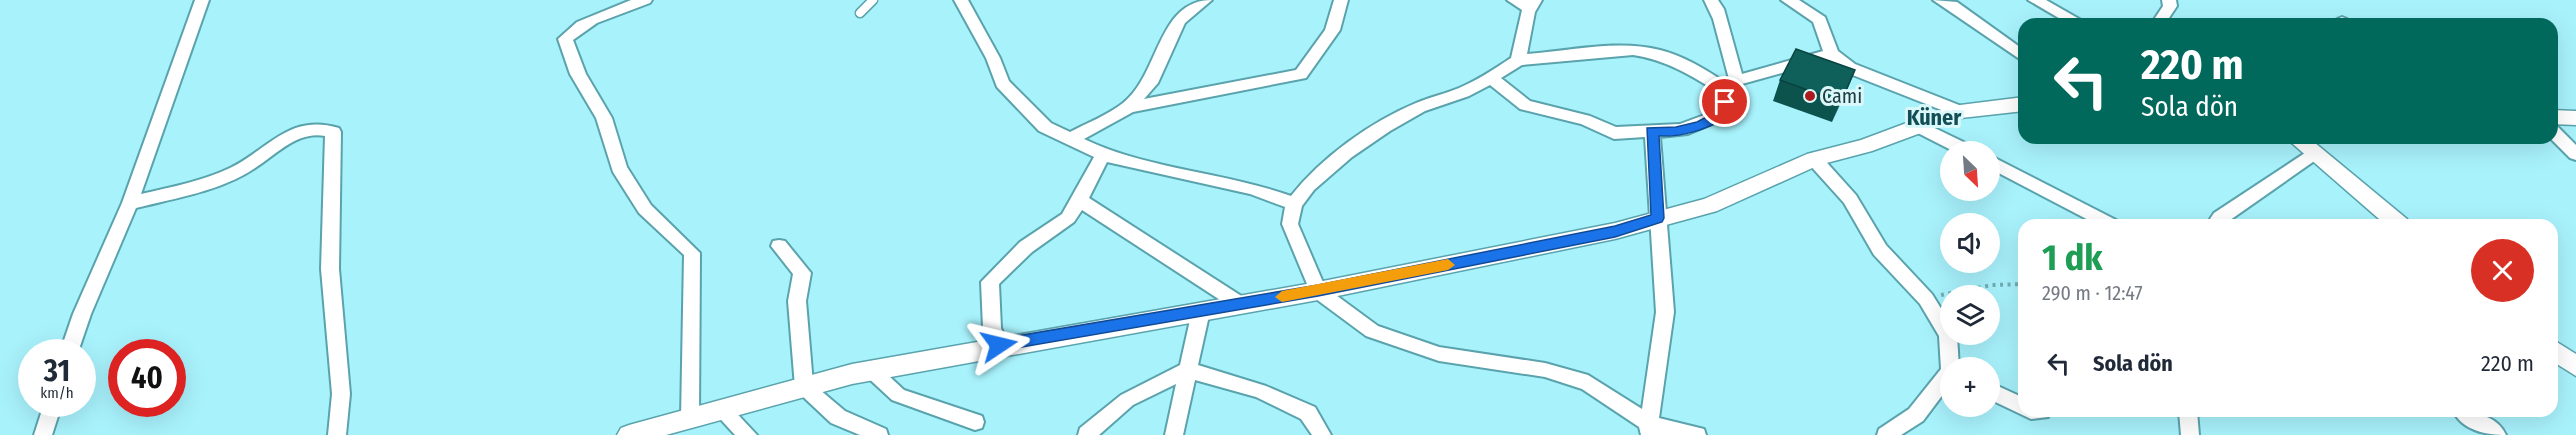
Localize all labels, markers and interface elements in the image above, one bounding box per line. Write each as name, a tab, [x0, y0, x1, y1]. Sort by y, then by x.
text: 220 m	[2141, 40, 2244, 90]
icon: left	[2042, 42, 2120, 120]
pin	[1699, 76, 1750, 127]
place label: Cami	[1822, 84, 1862, 108]
icon: arrive	[1708, 85, 1741, 118]
marker: Cami	[1803, 89, 1817, 103]
text: Sola dön	[2141, 91, 2238, 123]
district label: Küner	[1907, 104, 1962, 131]
north arrow	[1940, 141, 2000, 201]
map controls	[1940, 141, 2000, 417]
button: sound	[1940, 213, 2000, 273]
text: 1 dk	[2042, 236, 2103, 280]
button: close	[2471, 239, 2534, 302]
text: 290 m · 12:47	[2042, 281, 2143, 305]
button: layers	[1940, 285, 2000, 345]
position arrow	[967, 313, 1031, 377]
speed limit sign: 40	[108, 339, 186, 417]
icon: left	[2042, 347, 2075, 380]
text: Sola dön	[2093, 350, 2173, 377]
text: 220 m	[2481, 350, 2534, 377]
text: 31	[44, 353, 70, 389]
button: +	[1940, 357, 2000, 417]
text: km/h	[40, 384, 74, 402]

